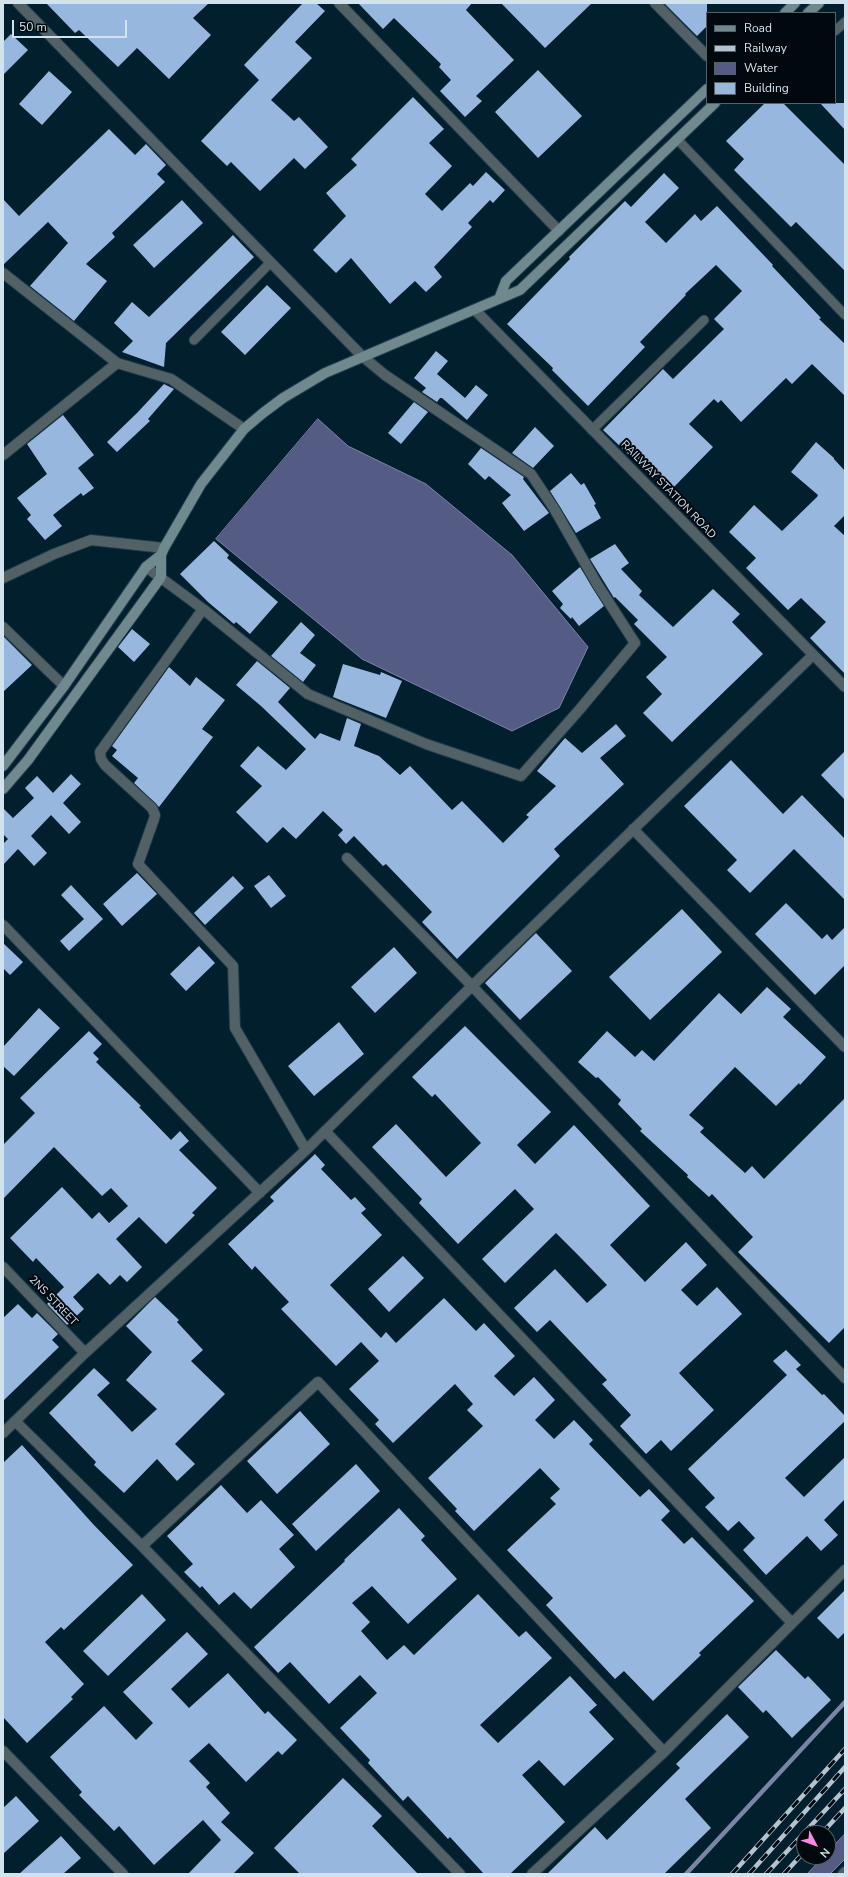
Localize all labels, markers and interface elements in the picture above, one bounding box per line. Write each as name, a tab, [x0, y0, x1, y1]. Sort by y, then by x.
scale bar	[14, 12, 129, 38]
legend	[706, 12, 836, 104]
text: 50 m	[19, 19, 47, 35]
text: Road	[744, 20, 772, 36]
text: Railway	[744, 40, 787, 56]
text: Water	[744, 60, 778, 76]
text: Building	[744, 80, 789, 96]
street label: RAILWAY STATION ROAD	[618, 438, 718, 542]
street label: 2NS STREET	[26, 1273, 80, 1329]
north arrow	[796, 1825, 836, 1865]
text: N	[816, 1845, 833, 1861]

